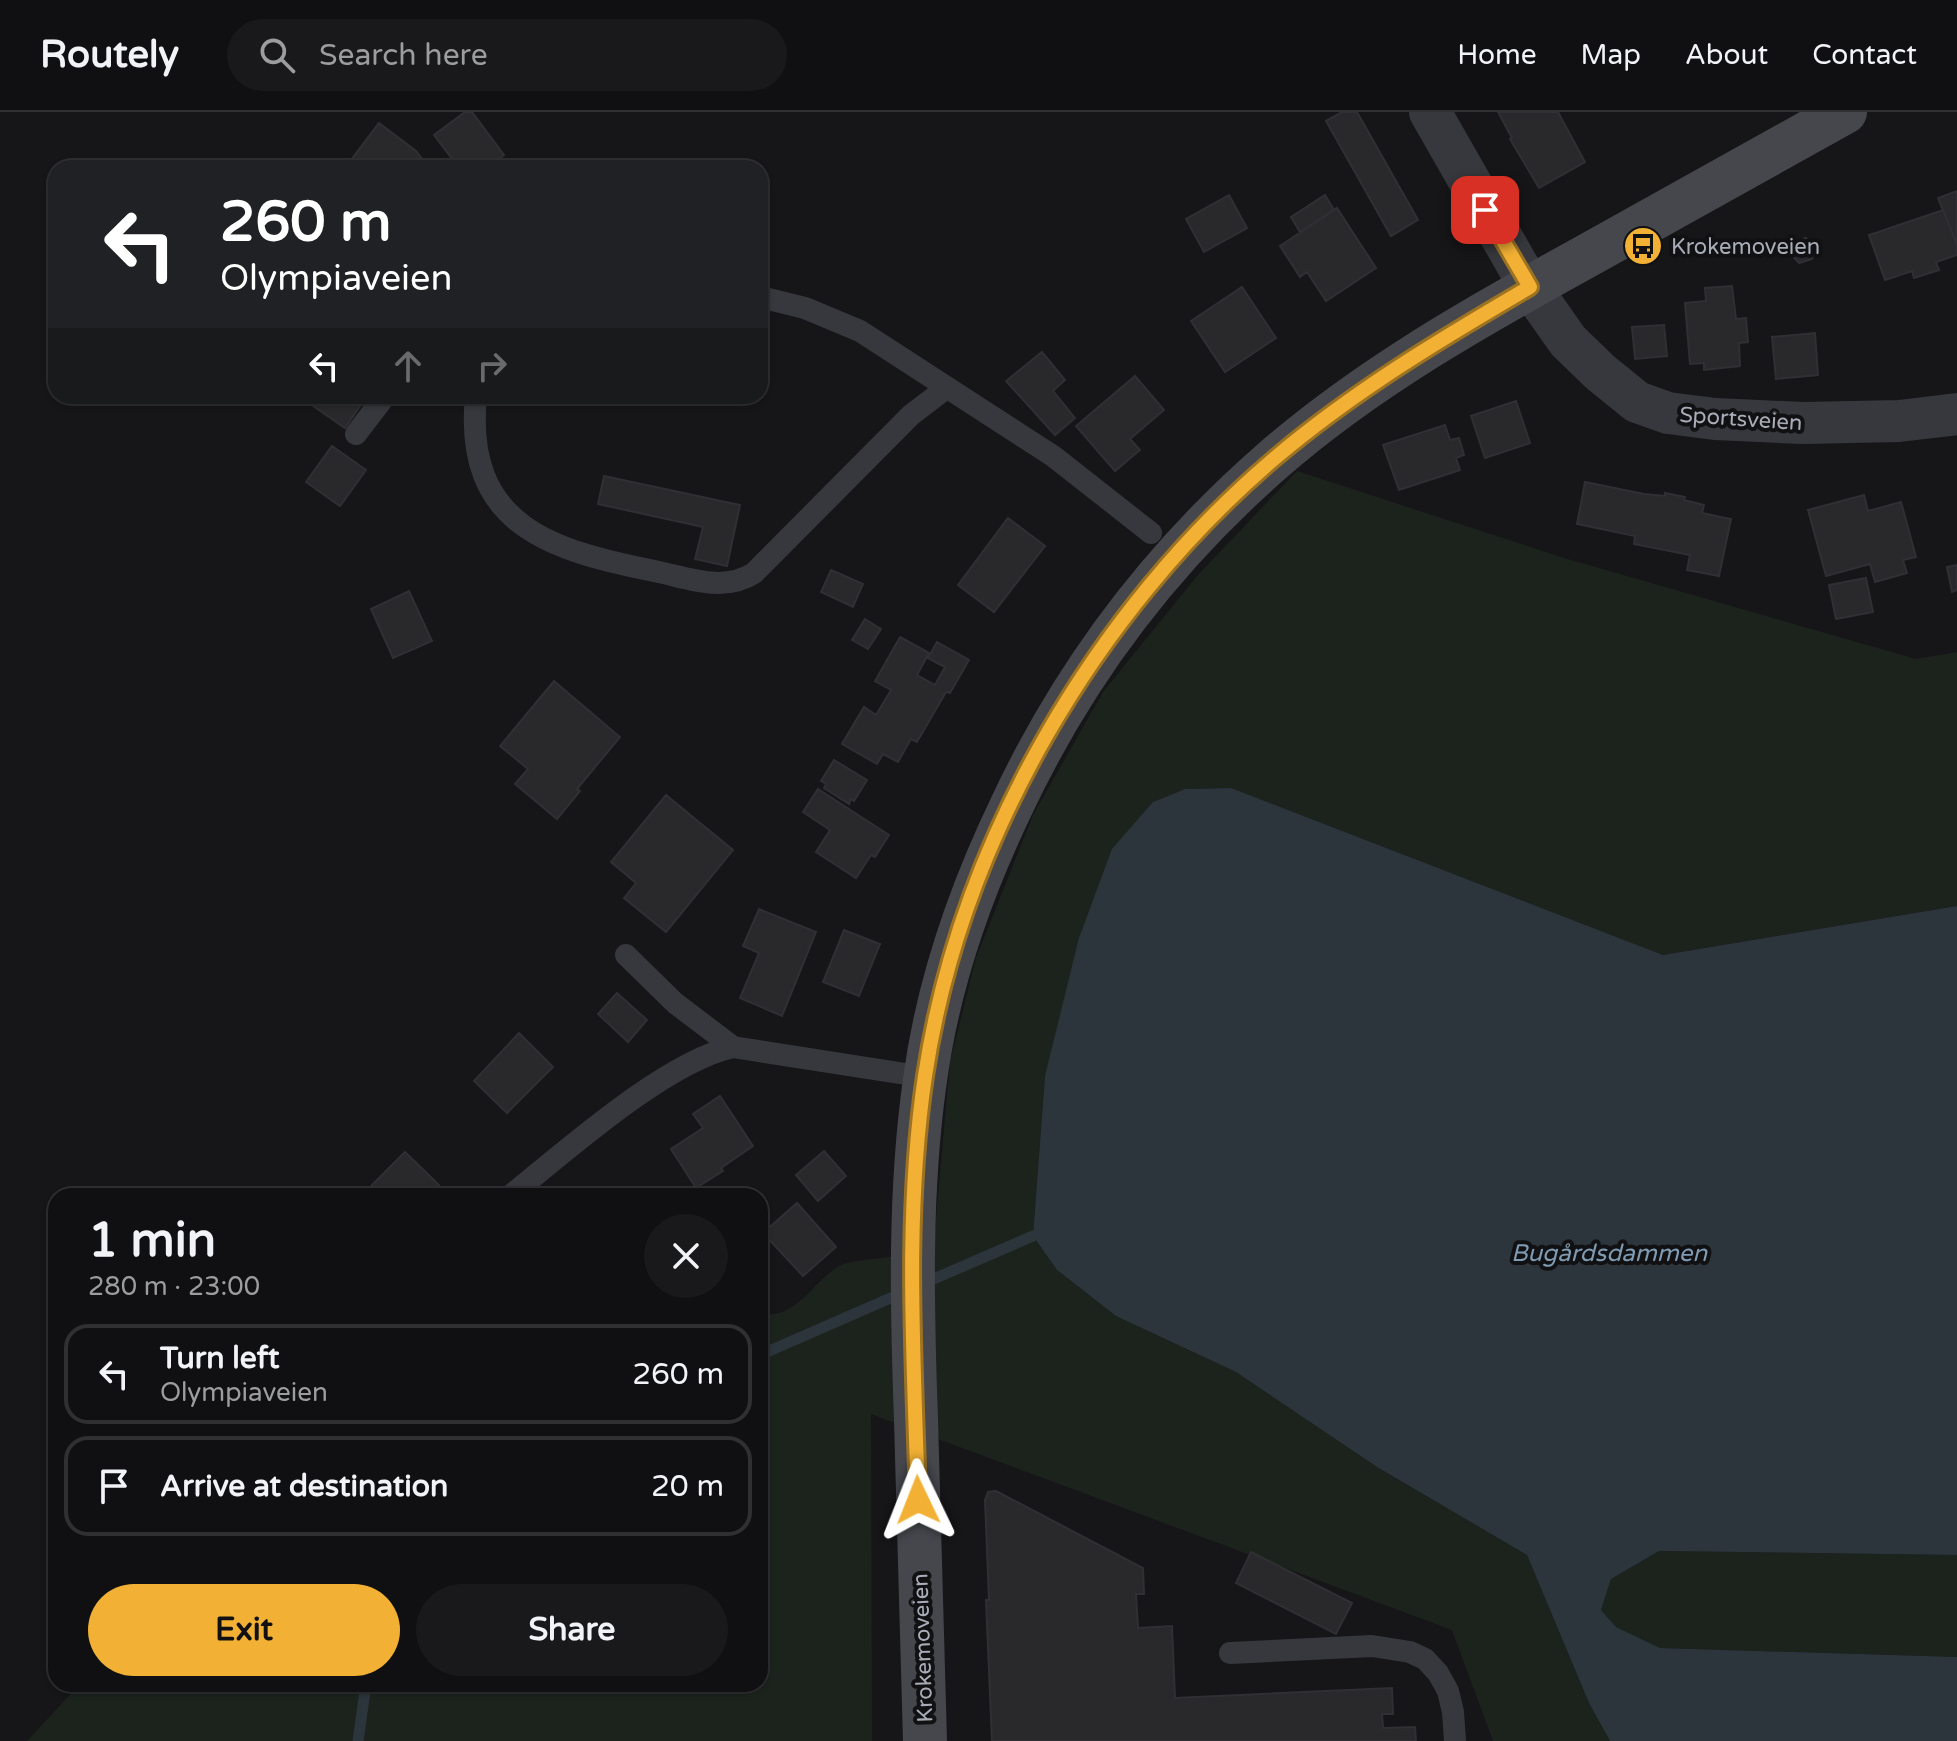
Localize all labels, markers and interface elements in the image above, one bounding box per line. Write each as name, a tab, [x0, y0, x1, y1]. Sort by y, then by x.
search box	[227, 19, 787, 91]
text: Routely	[40, 32, 179, 78]
icon: search	[255, 33, 299, 77]
text: Search here	[319, 37, 488, 74]
text: Home	[1457, 38, 1537, 72]
text: Map	[1581, 38, 1641, 72]
text: About	[1685, 38, 1768, 72]
text: Contact	[1812, 38, 1917, 72]
pin	[1451, 176, 1519, 244]
icon: arrive	[1463, 188, 1507, 232]
text: 260 m	[220, 189, 391, 256]
icon: left	[88, 192, 192, 296]
bus stop icon: Krokemoveien	[1622, 225, 1664, 267]
place label: Krokemoveien	[1671, 234, 1820, 260]
text: Olympiaveien	[220, 257, 452, 300]
icon: left	[302, 344, 346, 388]
icon: ahead	[386, 344, 430, 388]
icon: right	[470, 344, 514, 388]
street label: Sportsveien	[1679, 402, 1803, 436]
text: 1 min	[88, 1212, 216, 1270]
button: close	[644, 1214, 728, 1298]
water label: Bugårdsdammen	[1511, 1239, 1708, 1268]
text: 280 m · 23:00	[88, 1271, 260, 1302]
text: Turn left	[160, 1340, 279, 1377]
icon: left	[92, 1352, 136, 1396]
text: 260 m	[632, 1356, 724, 1393]
text: Olympiaveien	[160, 1377, 328, 1408]
position arrow	[876, 1458, 960, 1542]
icon: arrive	[92, 1464, 136, 1508]
text: Arrive at destination	[160, 1468, 448, 1505]
text: 20 m	[651, 1468, 724, 1505]
street label: Krokemoveien	[907, 1573, 939, 1723]
button: Exit	[88, 1584, 400, 1676]
button: Share	[416, 1584, 728, 1676]

